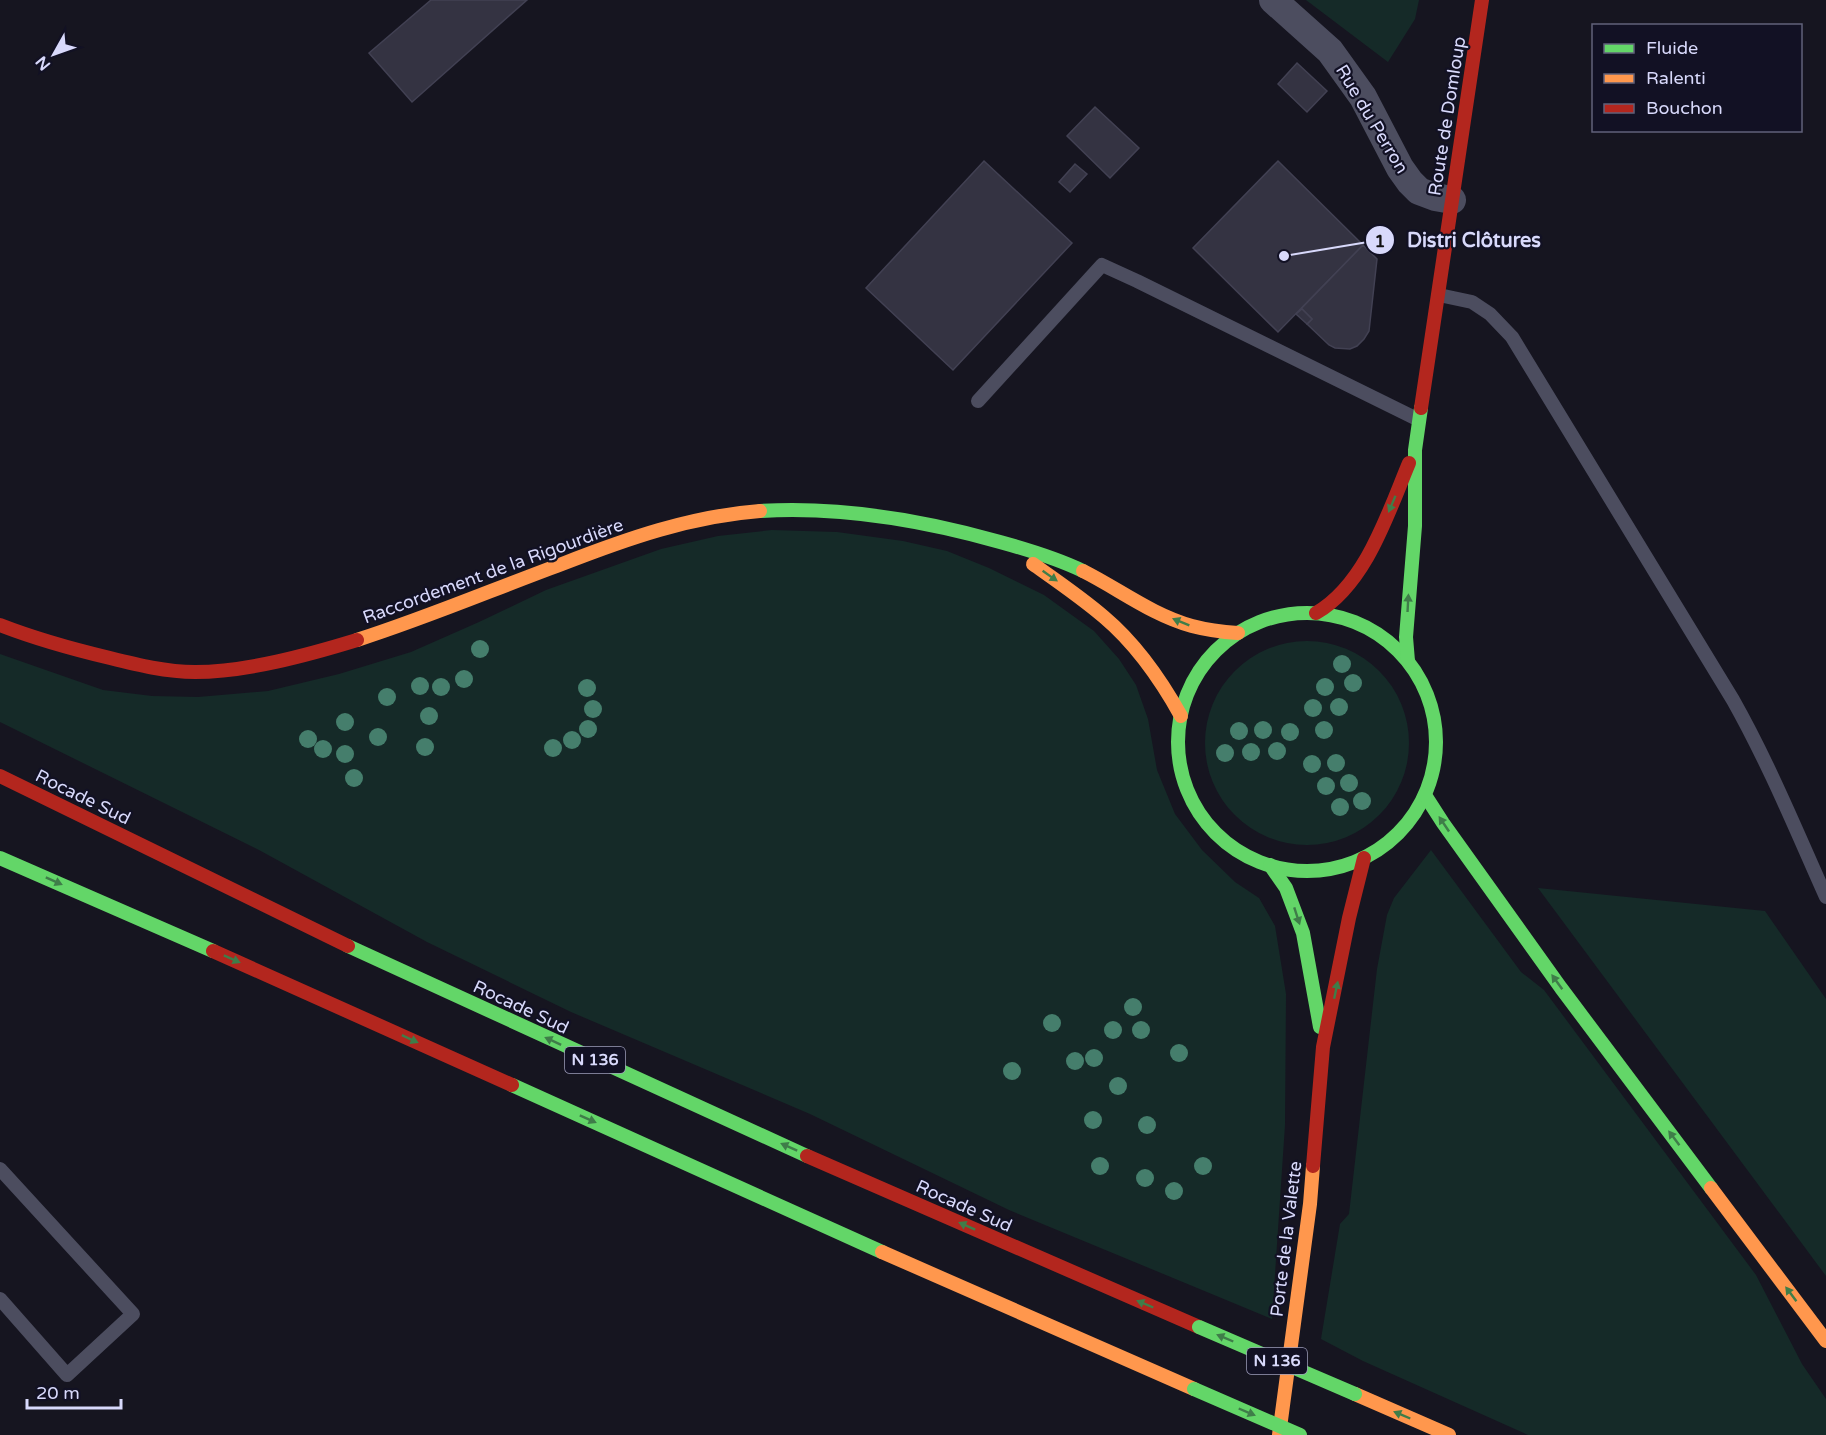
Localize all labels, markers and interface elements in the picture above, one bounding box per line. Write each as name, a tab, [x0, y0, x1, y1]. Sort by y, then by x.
north arrow	[24, 24, 84, 84]
legend	[1592, 24, 1802, 132]
street label: Route de Domloup	[1424, 35, 1470, 197]
text: Fluide	[1646, 37, 1698, 59]
text: N	[31, 52, 55, 74]
street label: Rue du Perron	[1331, 61, 1413, 177]
text: Ralenti	[1646, 67, 1706, 89]
text: Bouchon	[1646, 97, 1723, 119]
callout: Distri Clôtures	[1365, 221, 1553, 259]
text: Distri Clôtures	[1407, 229, 1541, 253]
text: 1	[1374, 230, 1386, 252]
one-way arrow	[1387, 495, 1396, 513]
street label: Raccordement de la Rigourdière	[360, 514, 626, 628]
one-way arrow	[1041, 570, 1057, 582]
one-way arrow	[1404, 593, 1413, 612]
one-way arrow	[1171, 617, 1189, 627]
street label: Rocade Sud	[32, 765, 134, 829]
one-way arrow	[1438, 815, 1449, 832]
one-way arrow	[45, 876, 63, 886]
one-way arrow	[1293, 907, 1303, 925]
one-way arrow	[224, 955, 241, 964]
street label: Rocade Sud	[470, 975, 572, 1039]
one-way arrow	[1551, 975, 1563, 991]
one-way arrow	[1331, 980, 1341, 999]
one-way arrow	[402, 1034, 419, 1043]
one-way arrow	[545, 1037, 562, 1046]
road number: N 136	[565, 1047, 625, 1073]
one-way arrow	[579, 1115, 596, 1124]
one-way arrow	[1668, 1131, 1680, 1147]
one-way arrow	[780, 1142, 797, 1151]
street label: Porte de la Valette	[1266, 1160, 1306, 1318]
street label: Rocade Sud	[912, 1175, 1016, 1237]
one-way arrow	[958, 1222, 975, 1231]
one-way arrow	[1785, 1287, 1797, 1303]
one-way arrow	[1136, 1299, 1154, 1309]
one-way arrow	[1215, 1333, 1233, 1343]
road number: N 136	[1247, 1348, 1307, 1374]
scale bar	[27, 1372, 122, 1410]
text: 20 m	[36, 1382, 80, 1404]
one-way arrow	[1238, 1407, 1256, 1417]
one-way arrow	[1393, 1410, 1411, 1420]

